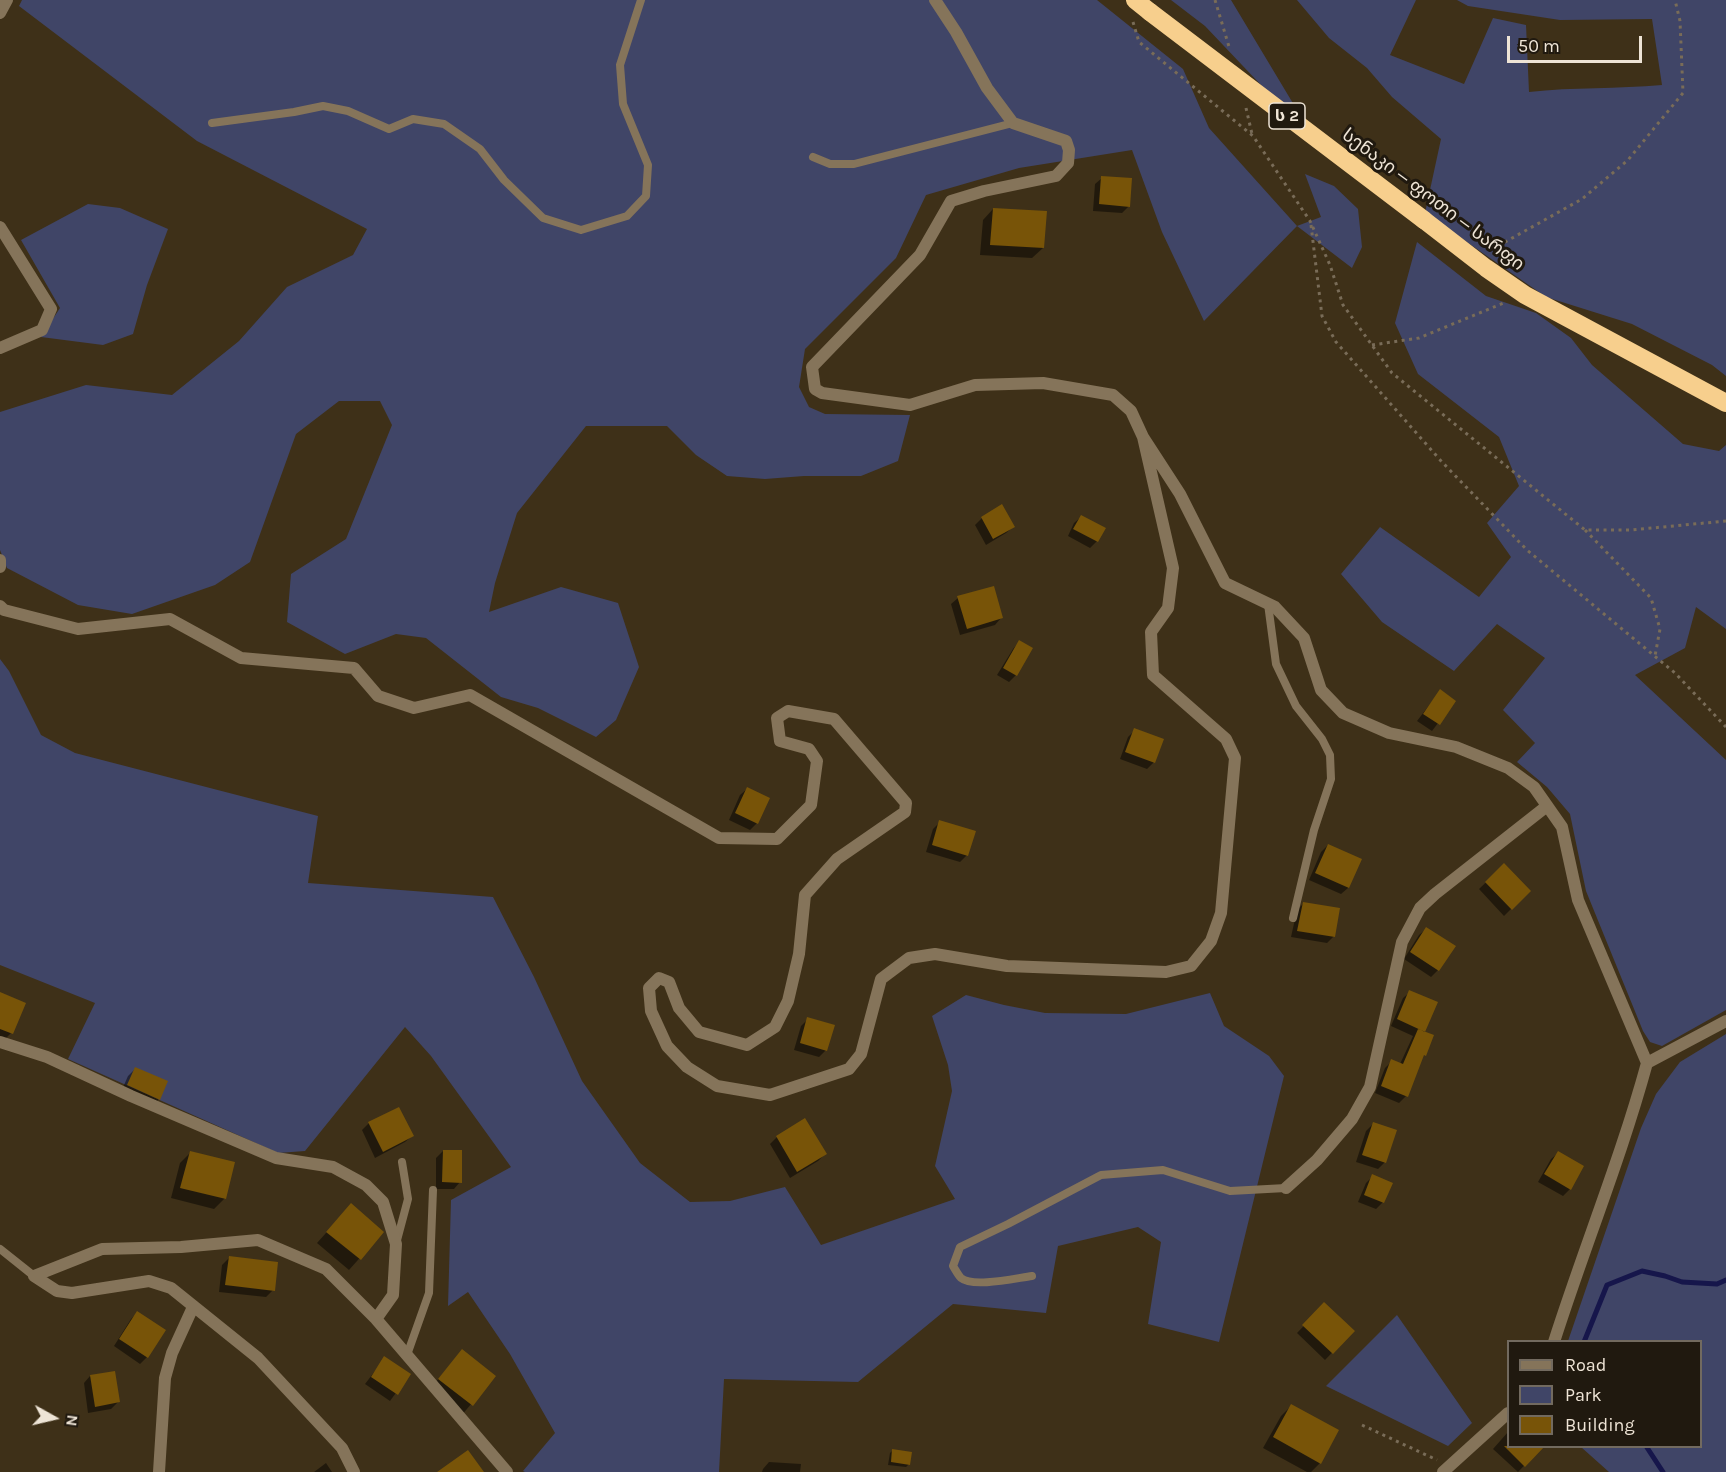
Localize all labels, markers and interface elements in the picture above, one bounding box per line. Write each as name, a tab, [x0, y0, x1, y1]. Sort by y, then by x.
scale bar	[1510, 24, 1645, 62]
text: 50 m	[1518, 35, 1560, 57]
road number: ს 2	[1269, 103, 1305, 129]
street label: სენაკი — ფოთი — სარფი	[1338, 124, 1528, 276]
legend	[1507, 1340, 1702, 1448]
text: Road	[1565, 1354, 1606, 1376]
text: Park	[1565, 1384, 1602, 1406]
north arrow	[24, 1388, 84, 1448]
text: N	[62, 1414, 83, 1428]
text: Building	[1565, 1414, 1635, 1436]

